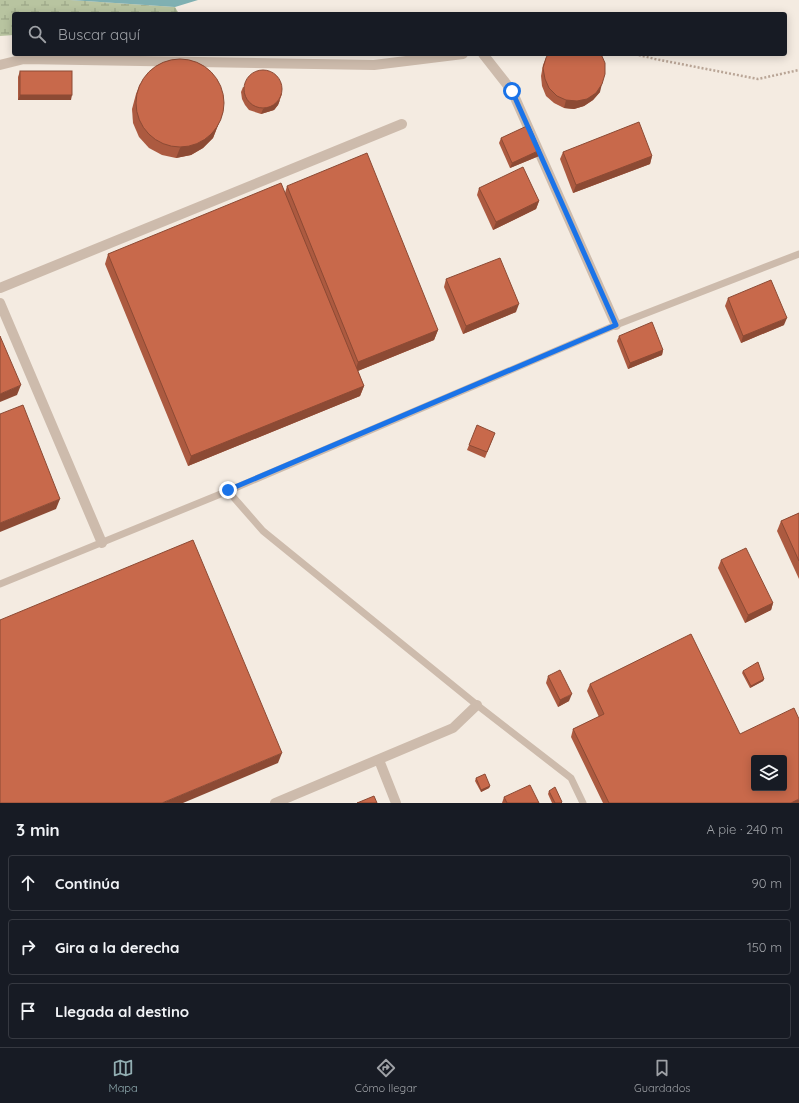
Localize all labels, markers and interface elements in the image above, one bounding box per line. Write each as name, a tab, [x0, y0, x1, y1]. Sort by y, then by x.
search box	[12, 12, 787, 56]
icon: search	[26, 23, 48, 45]
text: Buscar aquí	[58, 25, 140, 44]
route start	[503, 82, 521, 100]
route end	[219, 481, 237, 499]
map controls	[751, 755, 787, 791]
button: layers	[751, 755, 787, 791]
text: 3 min	[16, 819, 60, 840]
text: A pie · 240 m	[706, 821, 783, 837]
icon: ahead	[17, 872, 39, 894]
text: Continúa	[55, 874, 120, 893]
text: 90 m	[752, 875, 782, 891]
icon: right	[17, 936, 39, 958]
text: Gira a la derecha	[55, 938, 180, 957]
text: 150 m	[747, 939, 782, 955]
icon: arrive	[17, 1000, 39, 1022]
text: Llegada al destino	[55, 1002, 189, 1021]
tab: Mapa	[109, 1057, 138, 1095]
tab: Cómo llegar	[355, 1057, 417, 1095]
tab: Guardados	[634, 1057, 690, 1095]

